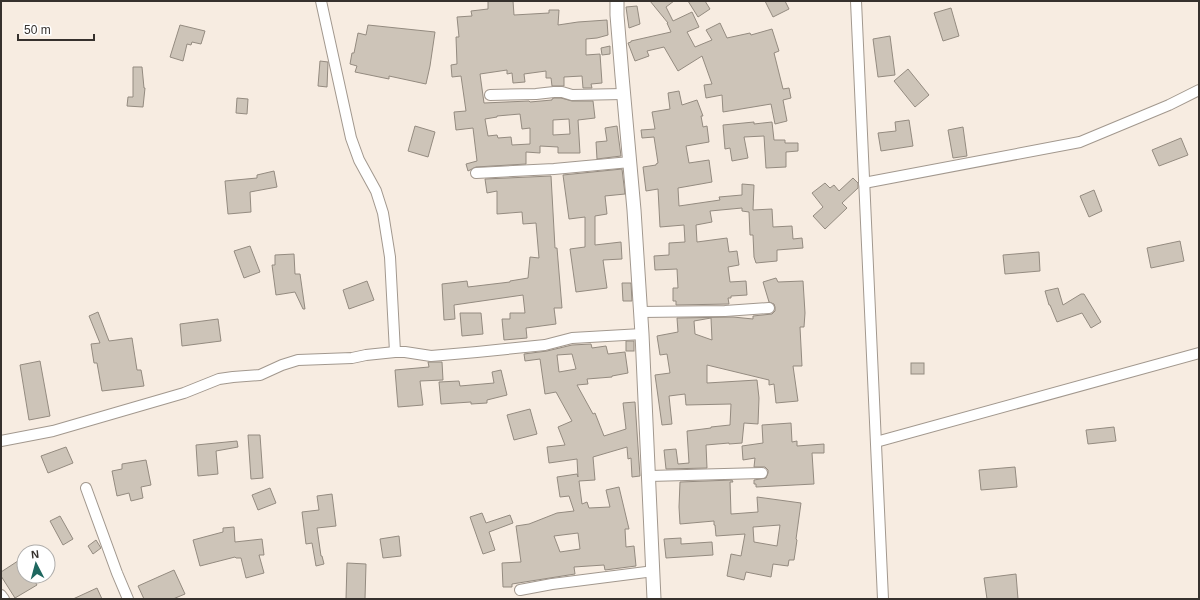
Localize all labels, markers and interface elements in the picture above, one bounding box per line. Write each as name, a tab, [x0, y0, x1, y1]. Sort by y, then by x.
scale bar	[18, 16, 94, 42]
text: 50 m	[24, 23, 51, 37]
north arrow	[16, 544, 56, 584]
text: N	[30, 548, 40, 560]

